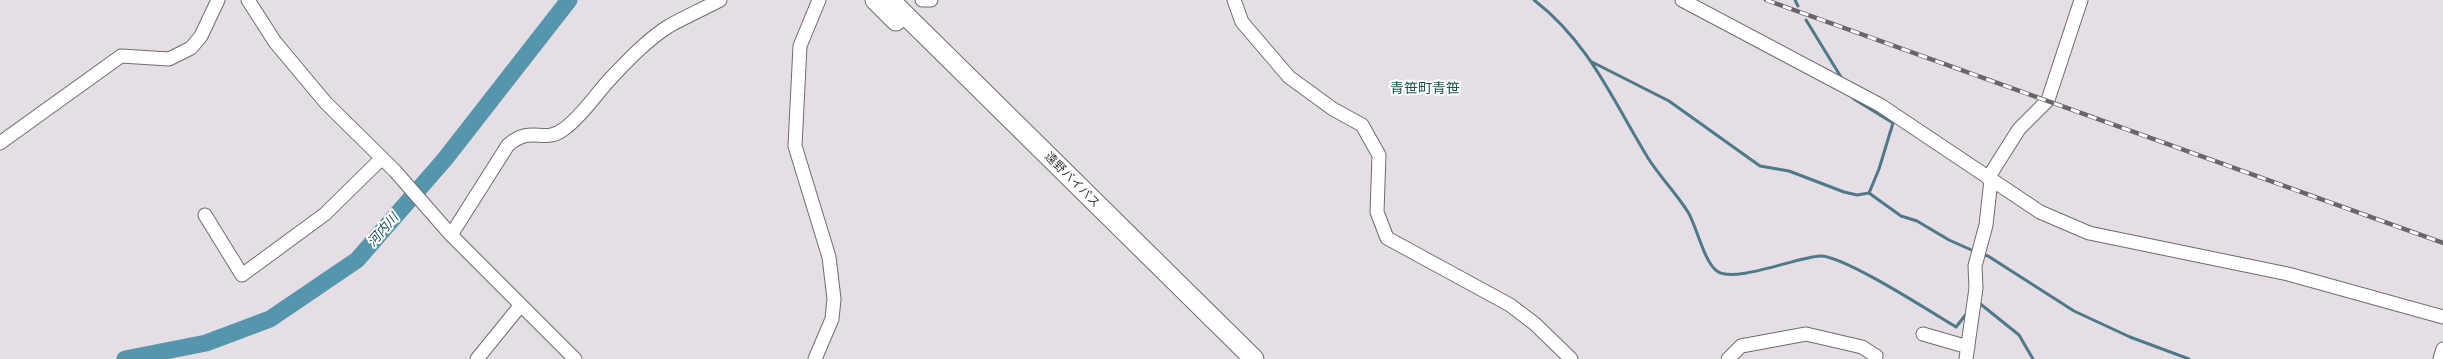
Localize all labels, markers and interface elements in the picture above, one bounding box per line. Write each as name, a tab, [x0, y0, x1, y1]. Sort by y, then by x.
district label: 青笹町青笹	[1390, 81, 1460, 97]
street label: 遠野バイパス	[1041, 149, 1103, 211]
water label: 河内川	[364, 210, 402, 250]

